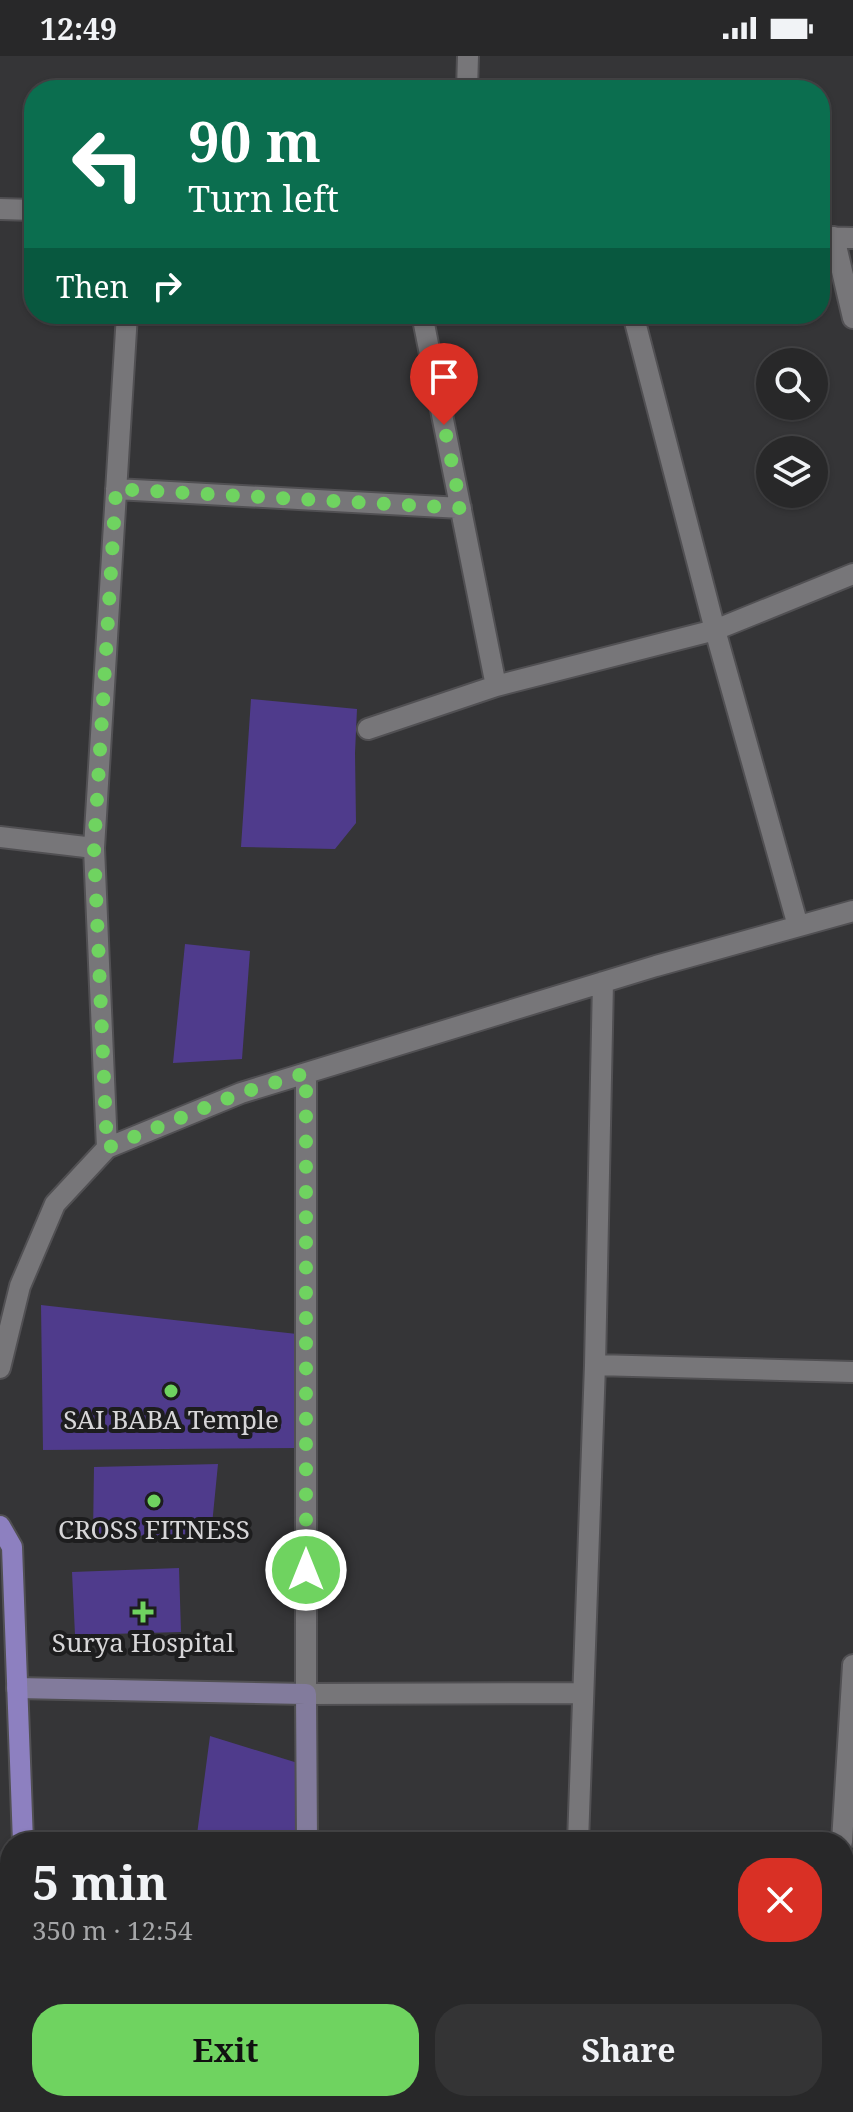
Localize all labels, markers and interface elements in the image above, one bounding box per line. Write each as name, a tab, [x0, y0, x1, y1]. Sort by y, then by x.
text: 12:49	[40, 8, 117, 49]
text: 90 m	[188, 102, 321, 178]
icon: left	[56, 112, 160, 216]
text: Turn left	[188, 174, 339, 223]
icon: right	[145, 264, 189, 308]
text: Then	[56, 266, 129, 307]
pin	[410, 343, 478, 425]
map controls	[756, 348, 828, 508]
button: search	[756, 348, 828, 420]
icon: arrive	[422, 355, 466, 399]
button: layers	[756, 436, 828, 508]
marker: SAI BABA Temple	[162, 1382, 180, 1400]
place label: SAI BABA Temple	[63, 1401, 279, 1437]
marker: CROSS FITNESS	[145, 1492, 163, 1510]
place label: CROSS FITNESS	[58, 1511, 250, 1547]
position arrow	[264, 1528, 348, 1612]
marker: Surya Hospital	[132, 1601, 154, 1623]
place label: Surya Hospital	[52, 1624, 234, 1660]
text: 5 min	[32, 1849, 168, 1914]
button: close	[738, 1858, 822, 1942]
text: 350 m · 12:54	[32, 1912, 193, 1948]
button: Exit	[32, 2004, 419, 2096]
button: Share	[435, 2004, 822, 2096]

